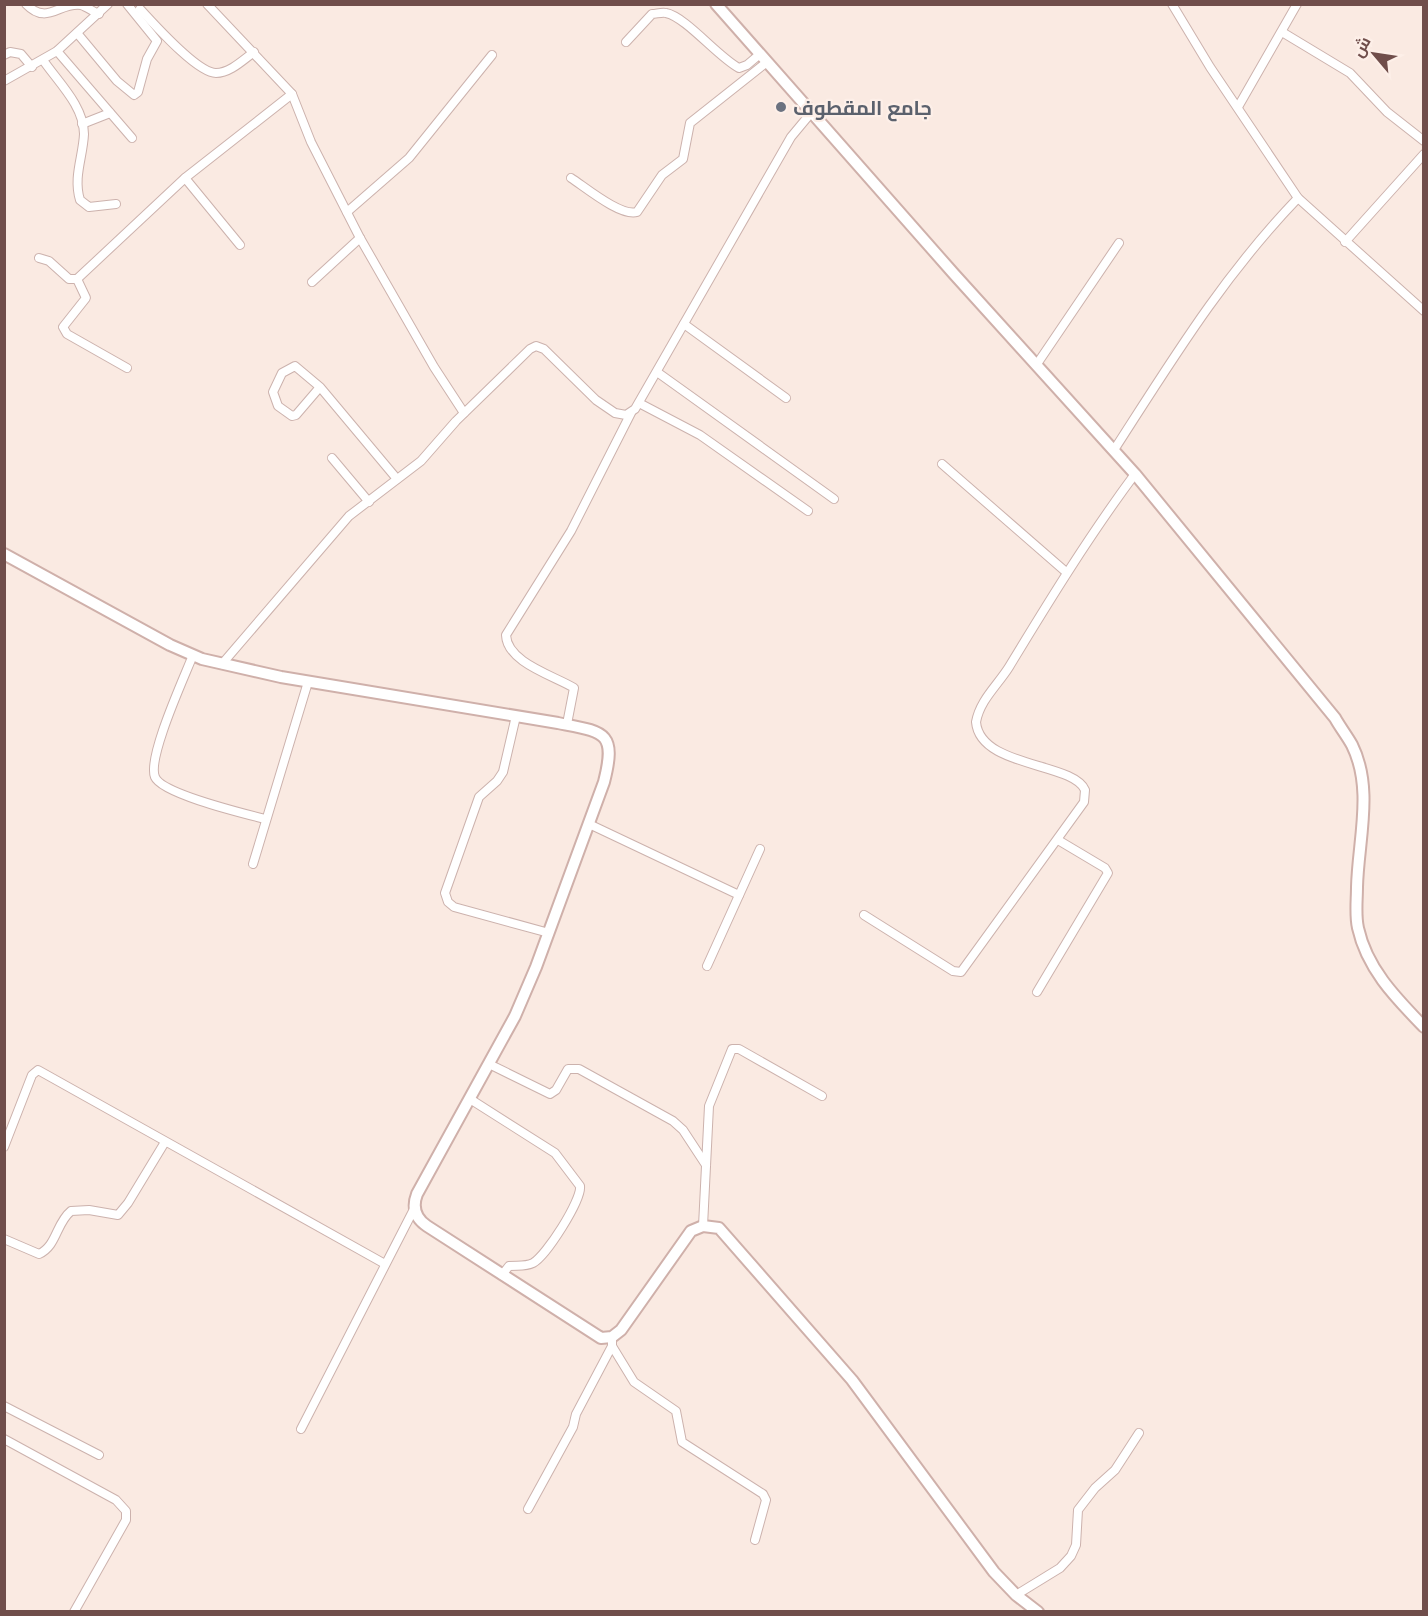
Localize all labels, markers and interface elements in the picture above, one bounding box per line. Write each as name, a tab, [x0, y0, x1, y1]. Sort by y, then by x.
north arrow	[1344, 24, 1404, 84]
text: ش	[1347, 33, 1375, 61]
place label: جامع المقطوف	[793, 95, 932, 122]
marker: جامع المقطوف	[774, 100, 788, 114]

